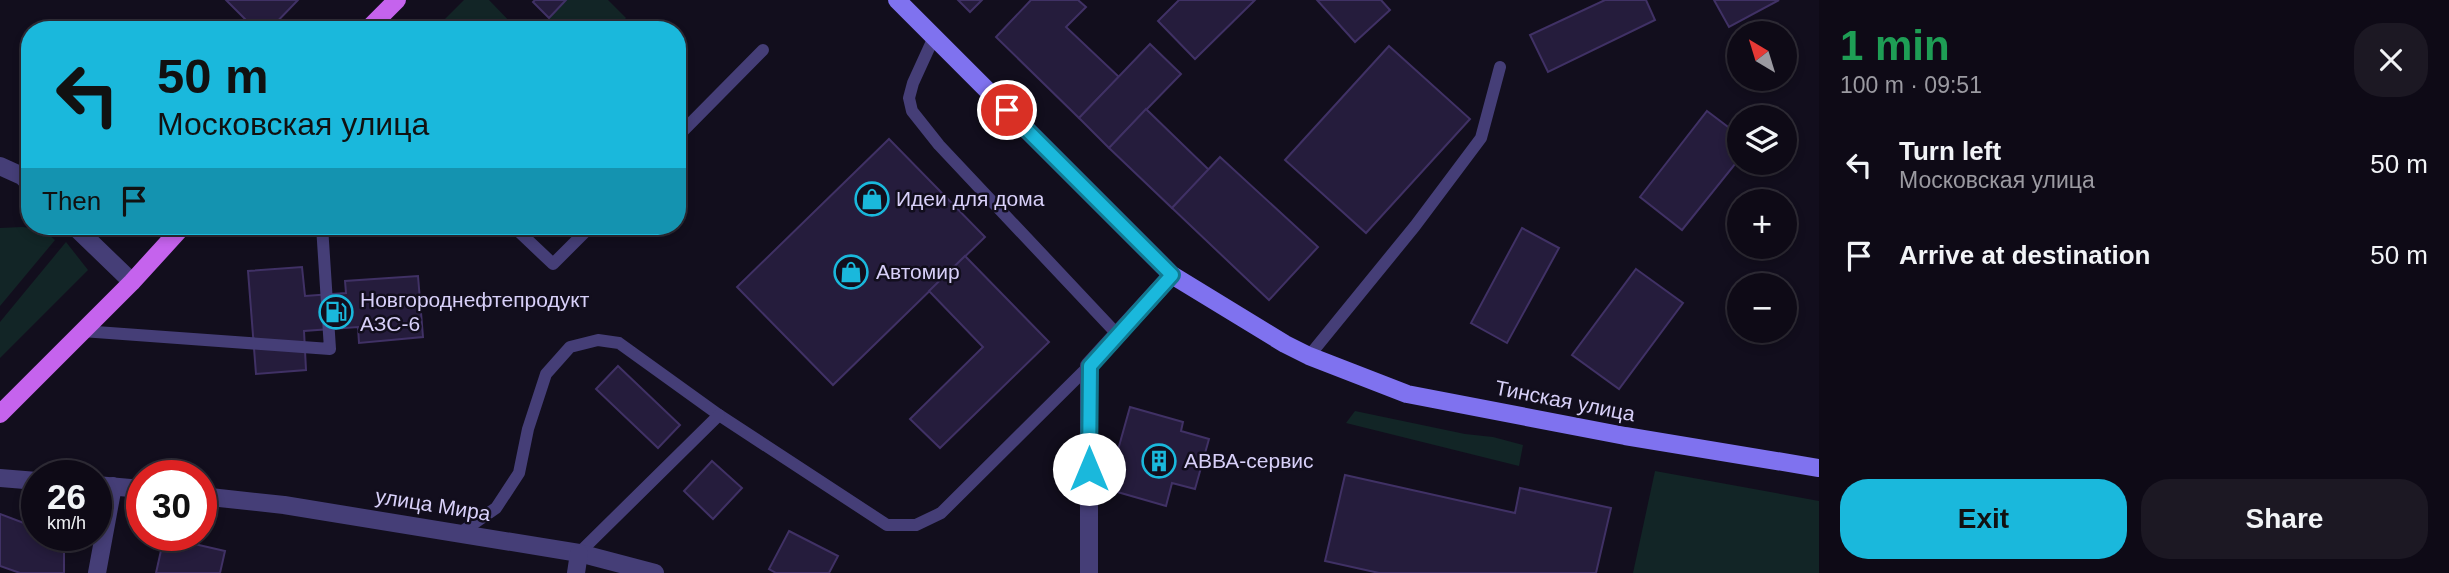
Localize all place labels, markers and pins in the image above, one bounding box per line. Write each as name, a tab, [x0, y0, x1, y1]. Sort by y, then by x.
pin	[977, 80, 1037, 140]
shop icon: Идеи для дома	[853, 180, 891, 218]
place label: Идеи для дома	[896, 187, 1045, 210]
shop icon: Автомир	[832, 253, 870, 291]
place label: Автомир	[876, 260, 960, 283]
place label: Новгороднефтепродукт АЗС-6	[360, 288, 590, 335]
fuel station icon: Новгороднефтепродукт АЗС-6	[317, 293, 355, 331]
building icon: АВВА-сервис	[1140, 442, 1178, 480]
place label: АВВА-сервис	[1184, 449, 1314, 472]

